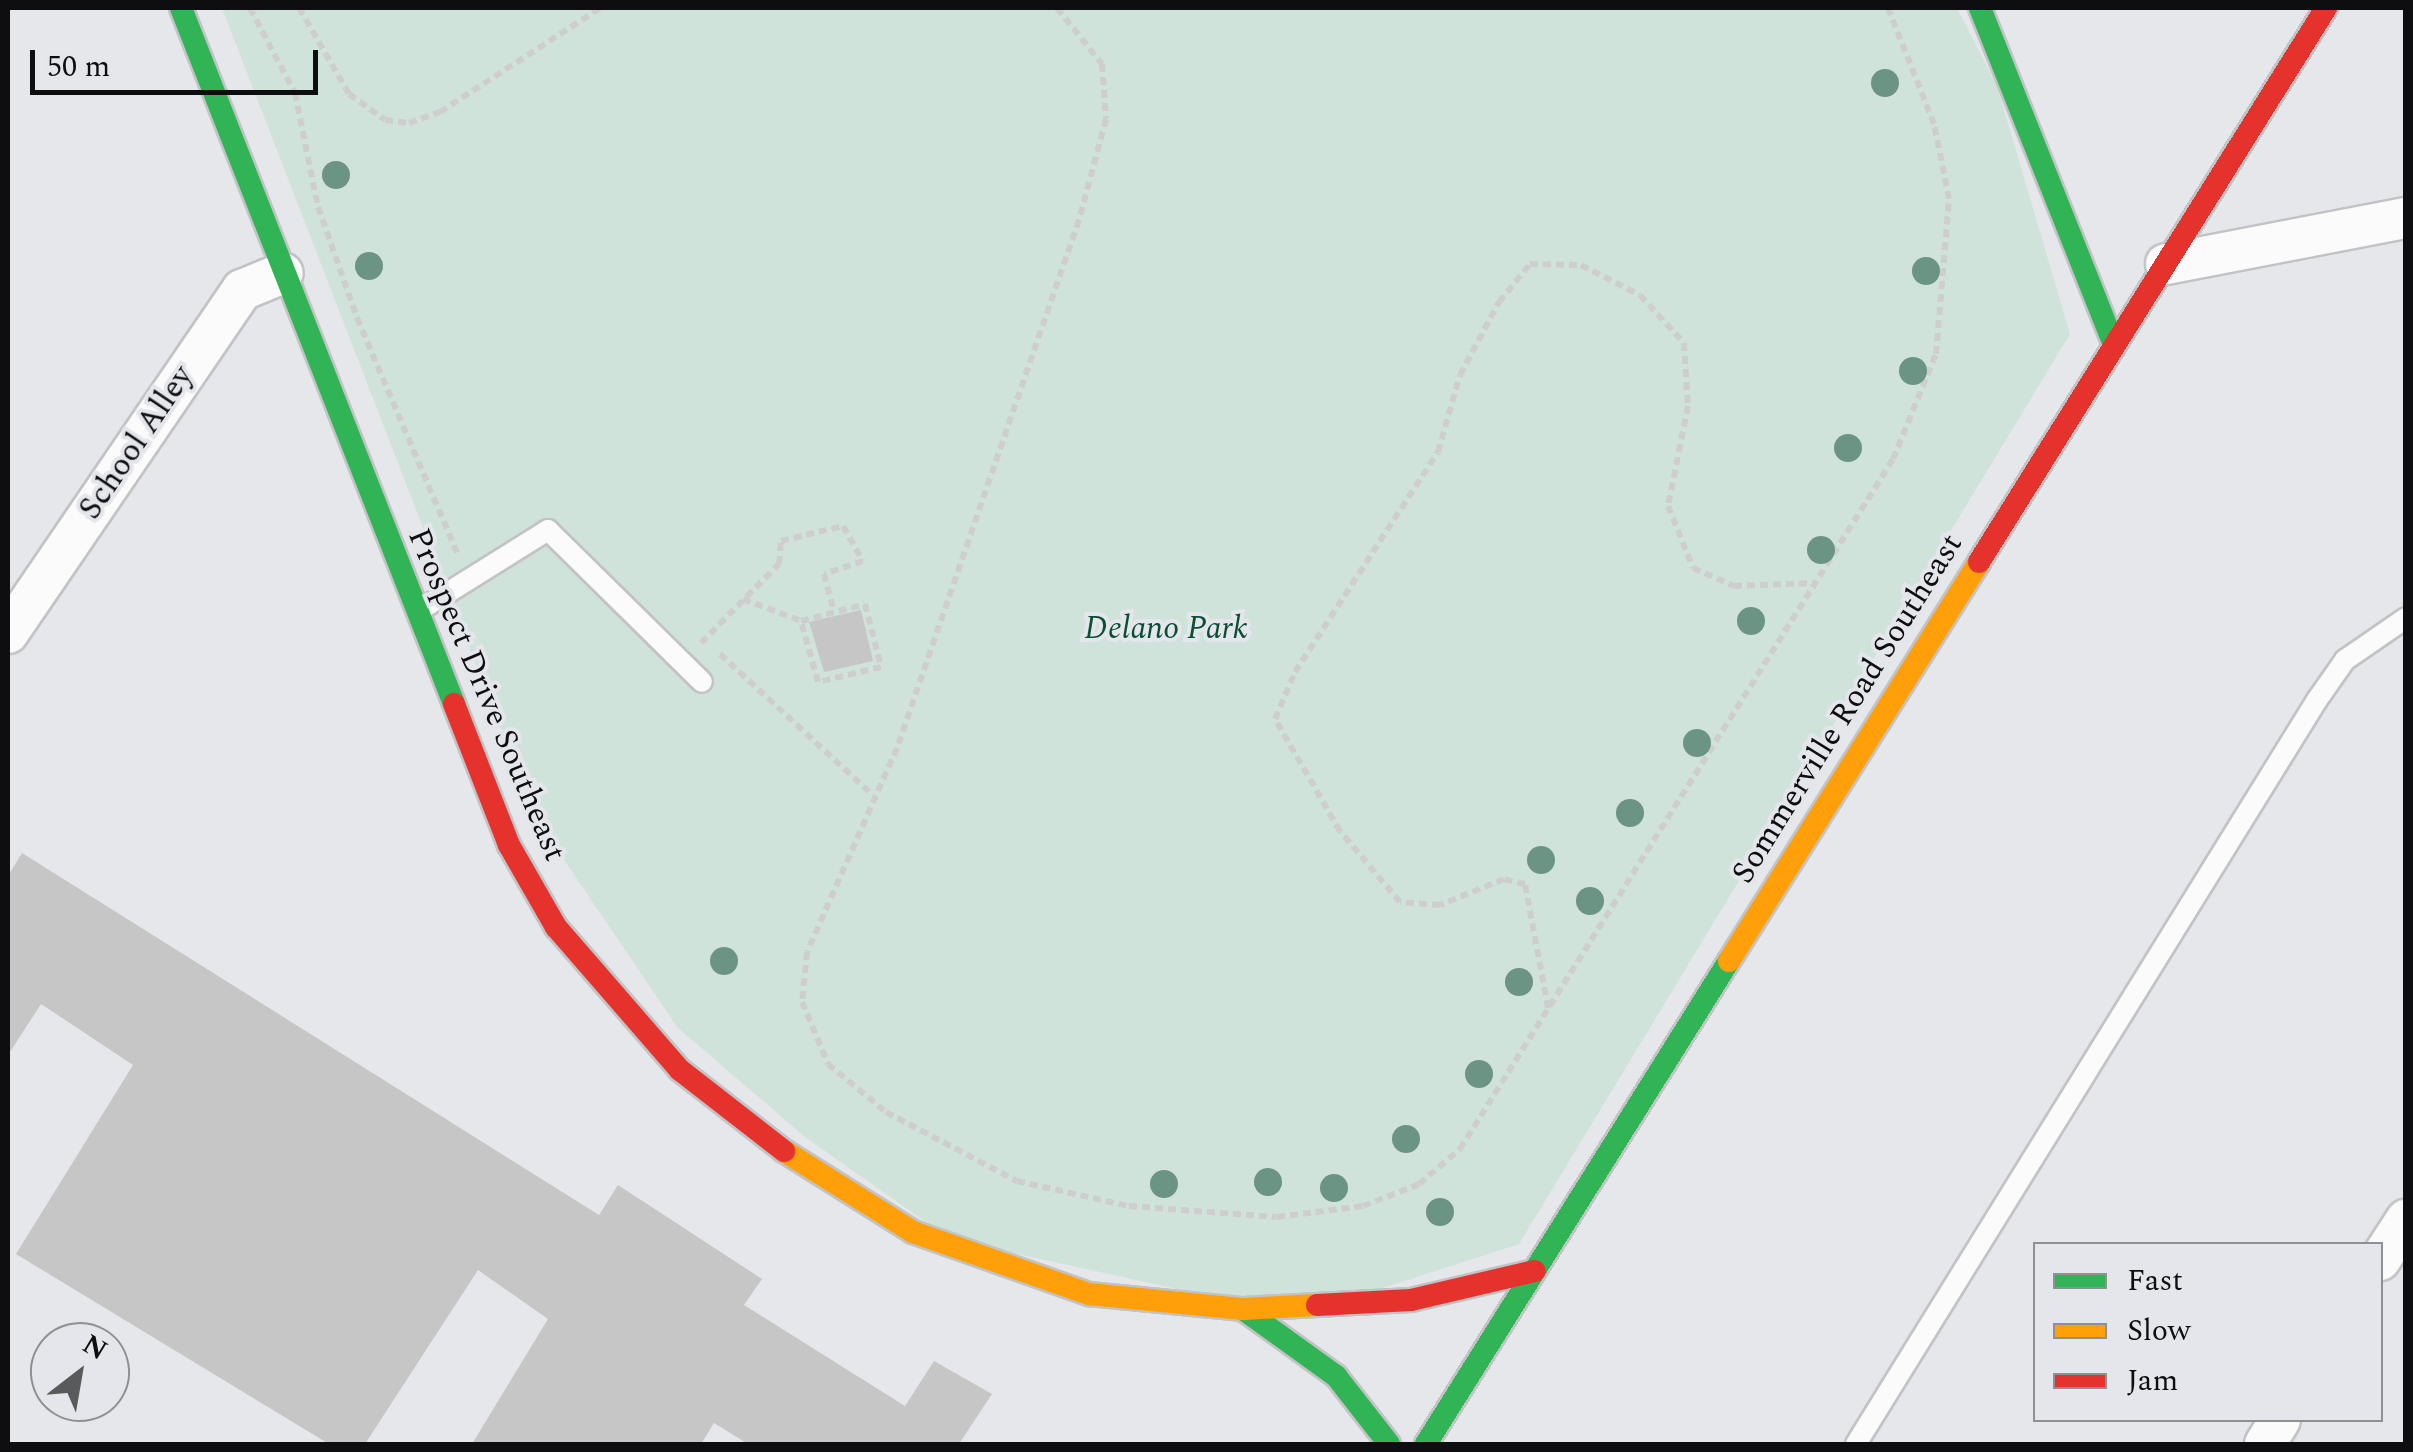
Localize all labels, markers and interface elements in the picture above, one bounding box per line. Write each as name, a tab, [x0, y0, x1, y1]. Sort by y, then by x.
scale bar	[35, 30, 322, 92]
text: 50 m	[47, 44, 110, 90]
street label: School Alley	[72, 359, 202, 527]
street label: Prospect Drive Southeast	[398, 523, 574, 867]
street label: Sommerville Road Southeast	[1724, 527, 1972, 891]
park label: Delano Park	[1084, 610, 1248, 648]
legend	[2033, 1242, 2383, 1422]
text: Fast	[2127, 1258, 2183, 1304]
text: Slow	[2127, 1308, 2191, 1354]
north arrow	[30, 1322, 130, 1422]
text: N	[74, 1323, 116, 1372]
text: Jam	[2127, 1358, 2178, 1404]

